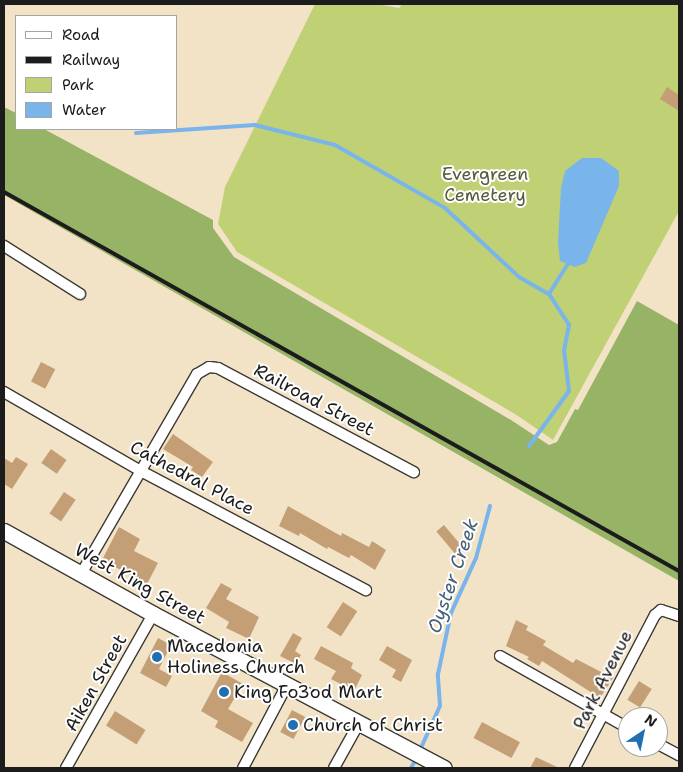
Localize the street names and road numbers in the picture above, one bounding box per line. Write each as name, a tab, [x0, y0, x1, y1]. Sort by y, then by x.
street label: Railroad Street	[250, 359, 378, 441]
street label: Cathedral Place	[126, 436, 258, 520]
street label: West King Street	[71, 539, 209, 629]
street label: Park Avenue	[569, 627, 637, 733]
street label: Aiken Street	[60, 631, 132, 735]

